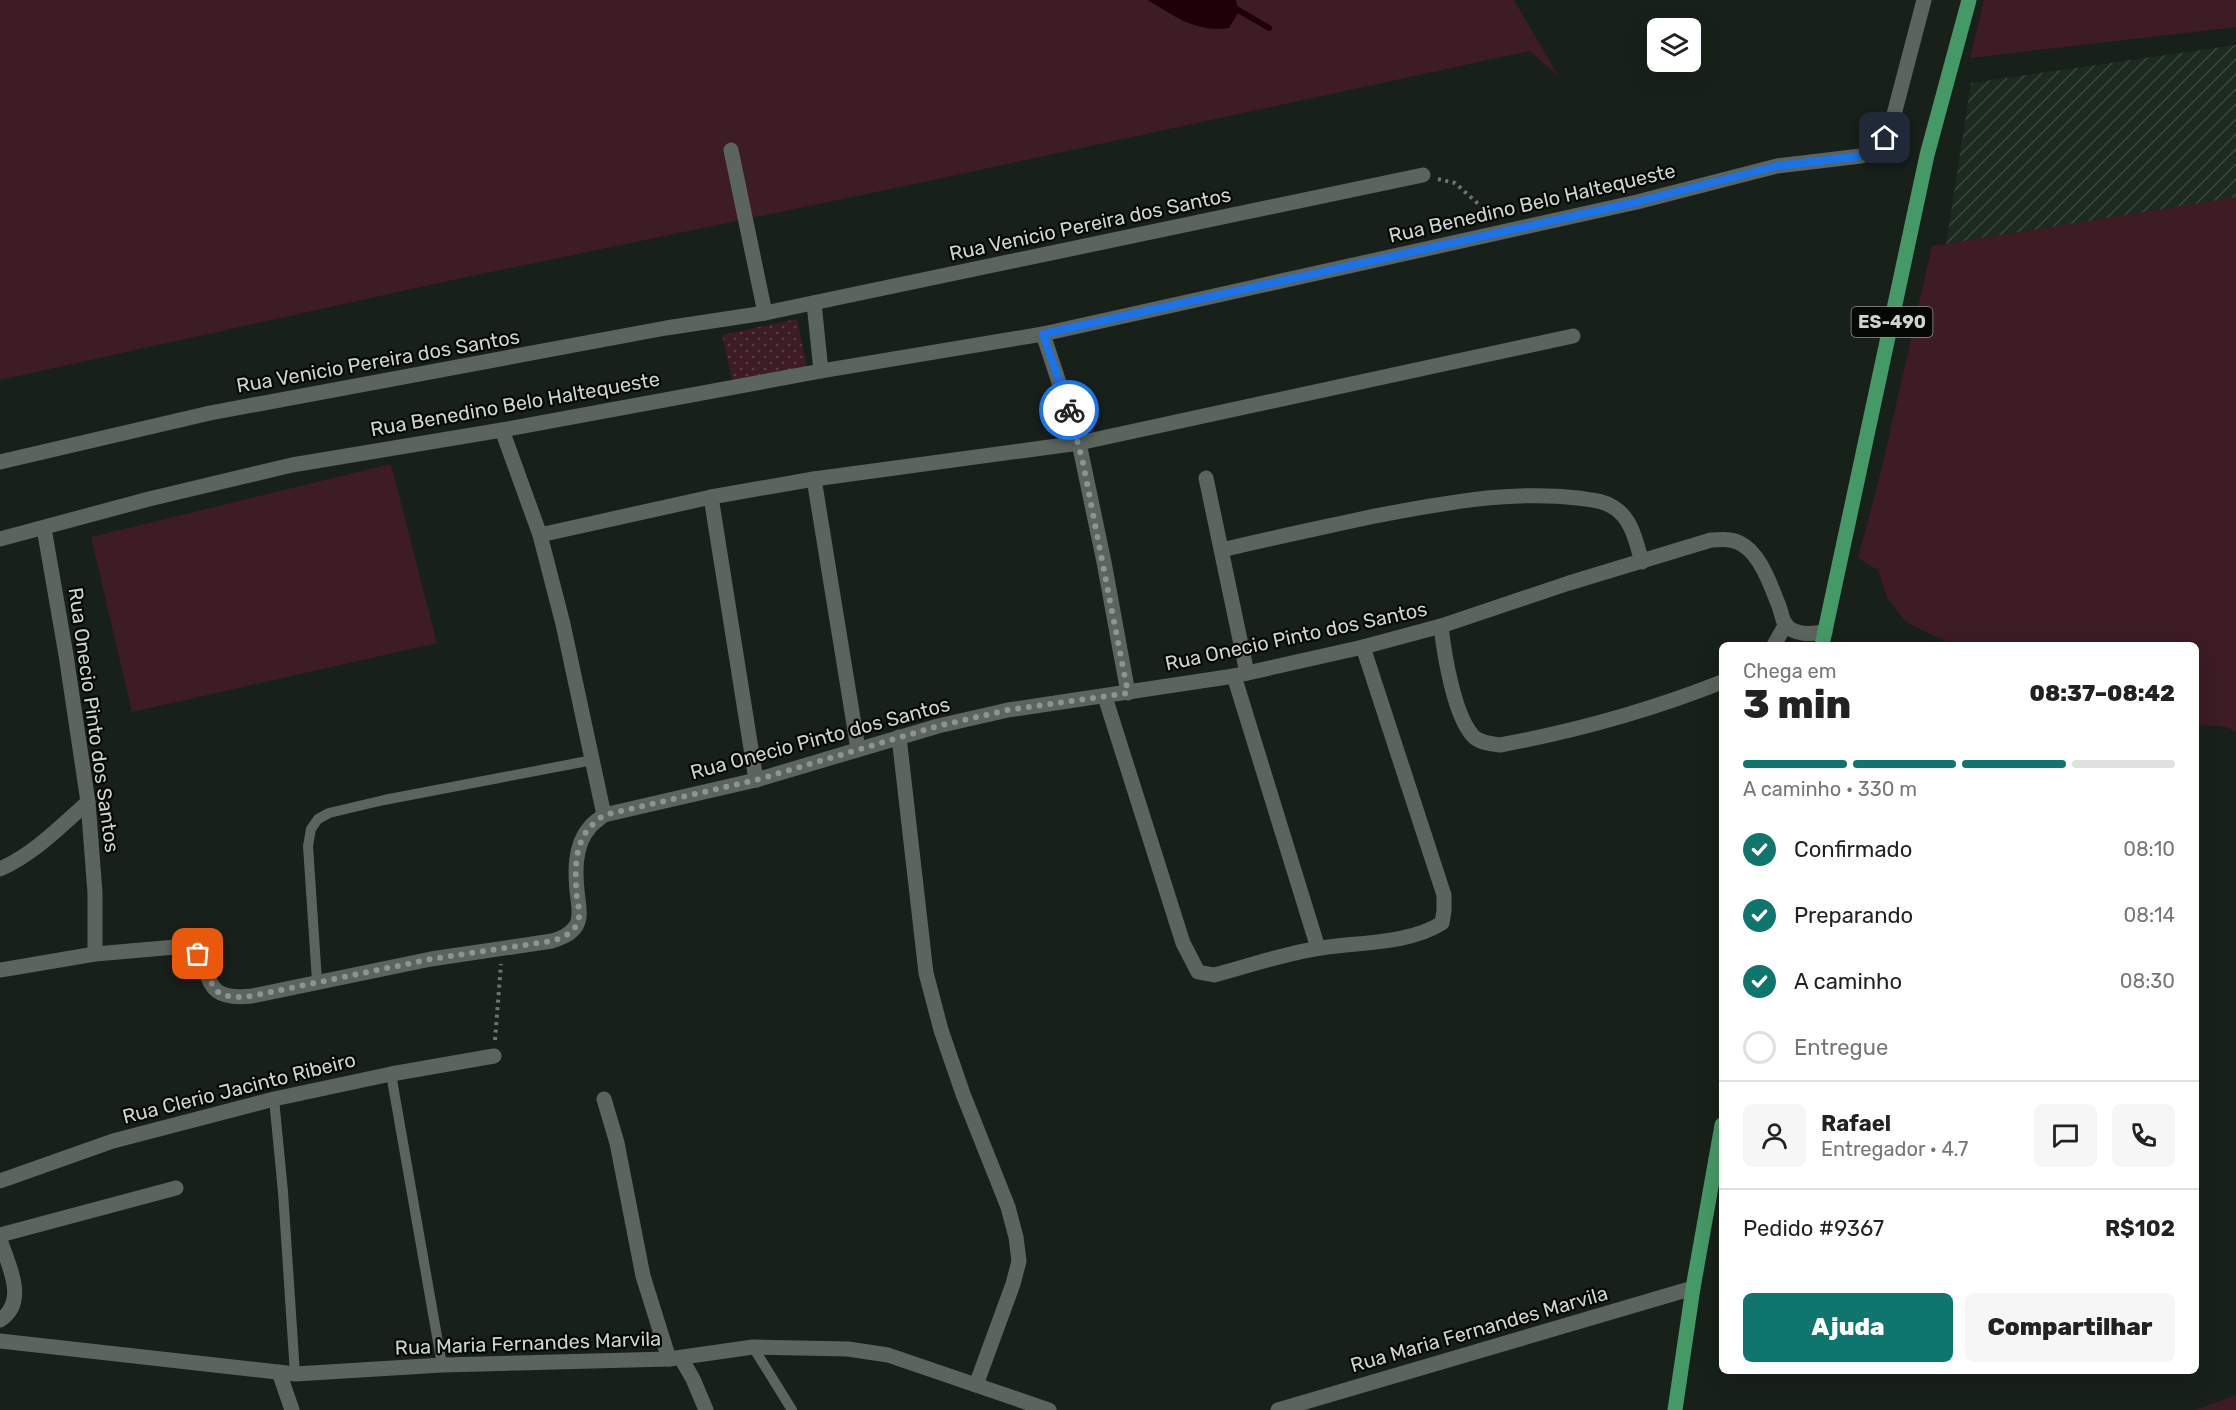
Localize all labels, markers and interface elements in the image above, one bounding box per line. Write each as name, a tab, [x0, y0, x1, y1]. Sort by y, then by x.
map controls	[1647, 18, 1701, 72]
button: layers	[1647, 18, 1701, 72]
pin	[1859, 112, 1910, 163]
icon: home	[1868, 121, 1901, 154]
street label: Rua Benedino Belo Haltequeste	[1386, 158, 1678, 248]
street label: Rua Venicio Pereira dos Santos	[947, 182, 1233, 266]
road number: ES-490	[1852, 307, 1932, 337]
street label: Rua Venicio Pereira dos Santos	[235, 324, 521, 398]
street label: Rua Benedino Belo Haltequeste	[368, 367, 662, 441]
courier	[1039, 380, 1099, 440]
icon: bike	[1053, 394, 1086, 427]
street label: Rua Onecio Pinto dos Santos	[64, 586, 124, 854]
street label: Rua Onecio Pinto dos Santos	[1163, 596, 1429, 676]
text: Chega em	[1743, 659, 1837, 683]
text: 08:37–08:42	[2030, 680, 2175, 707]
text: 3 min	[1743, 682, 1851, 728]
street label: Rua Onecio Pinto dos Santos	[688, 692, 952, 784]
text: A caminho · 330 m	[1743, 777, 1917, 801]
icon: check	[1743, 833, 1776, 866]
text: Confirmado	[1794, 836, 1912, 863]
text: 08:10	[2123, 837, 2175, 861]
icon: check	[1743, 899, 1776, 932]
text: Preparando	[1794, 902, 1913, 929]
text: 08:14	[2123, 903, 2175, 927]
pin	[172, 928, 223, 979]
icon: bag	[181, 937, 214, 970]
icon: check	[1743, 965, 1776, 998]
text: A caminho	[1794, 968, 1902, 995]
text: 08:30	[2120, 969, 2175, 993]
text: Entregue	[1794, 1034, 1888, 1061]
street label: Rua Clerio Jacinto Ribeiro	[120, 1047, 358, 1129]
button: person	[1743, 1104, 1806, 1167]
button: chat	[2034, 1104, 2097, 1167]
button: phone	[2112, 1104, 2175, 1167]
text: Rafael	[1821, 1110, 1891, 1137]
text: Entregador · 4.7	[1821, 1137, 1968, 1161]
text: Pedido #9367	[1743, 1215, 1884, 1242]
text: R$102	[2105, 1215, 2175, 1242]
street label: Rua Maria Fernandes Marvila	[1348, 1281, 1610, 1377]
button: Ajuda	[1743, 1293, 1953, 1362]
button: Compartilhar	[1965, 1293, 2175, 1362]
street label: Rua Maria Fernandes Marvila	[394, 1326, 662, 1360]

